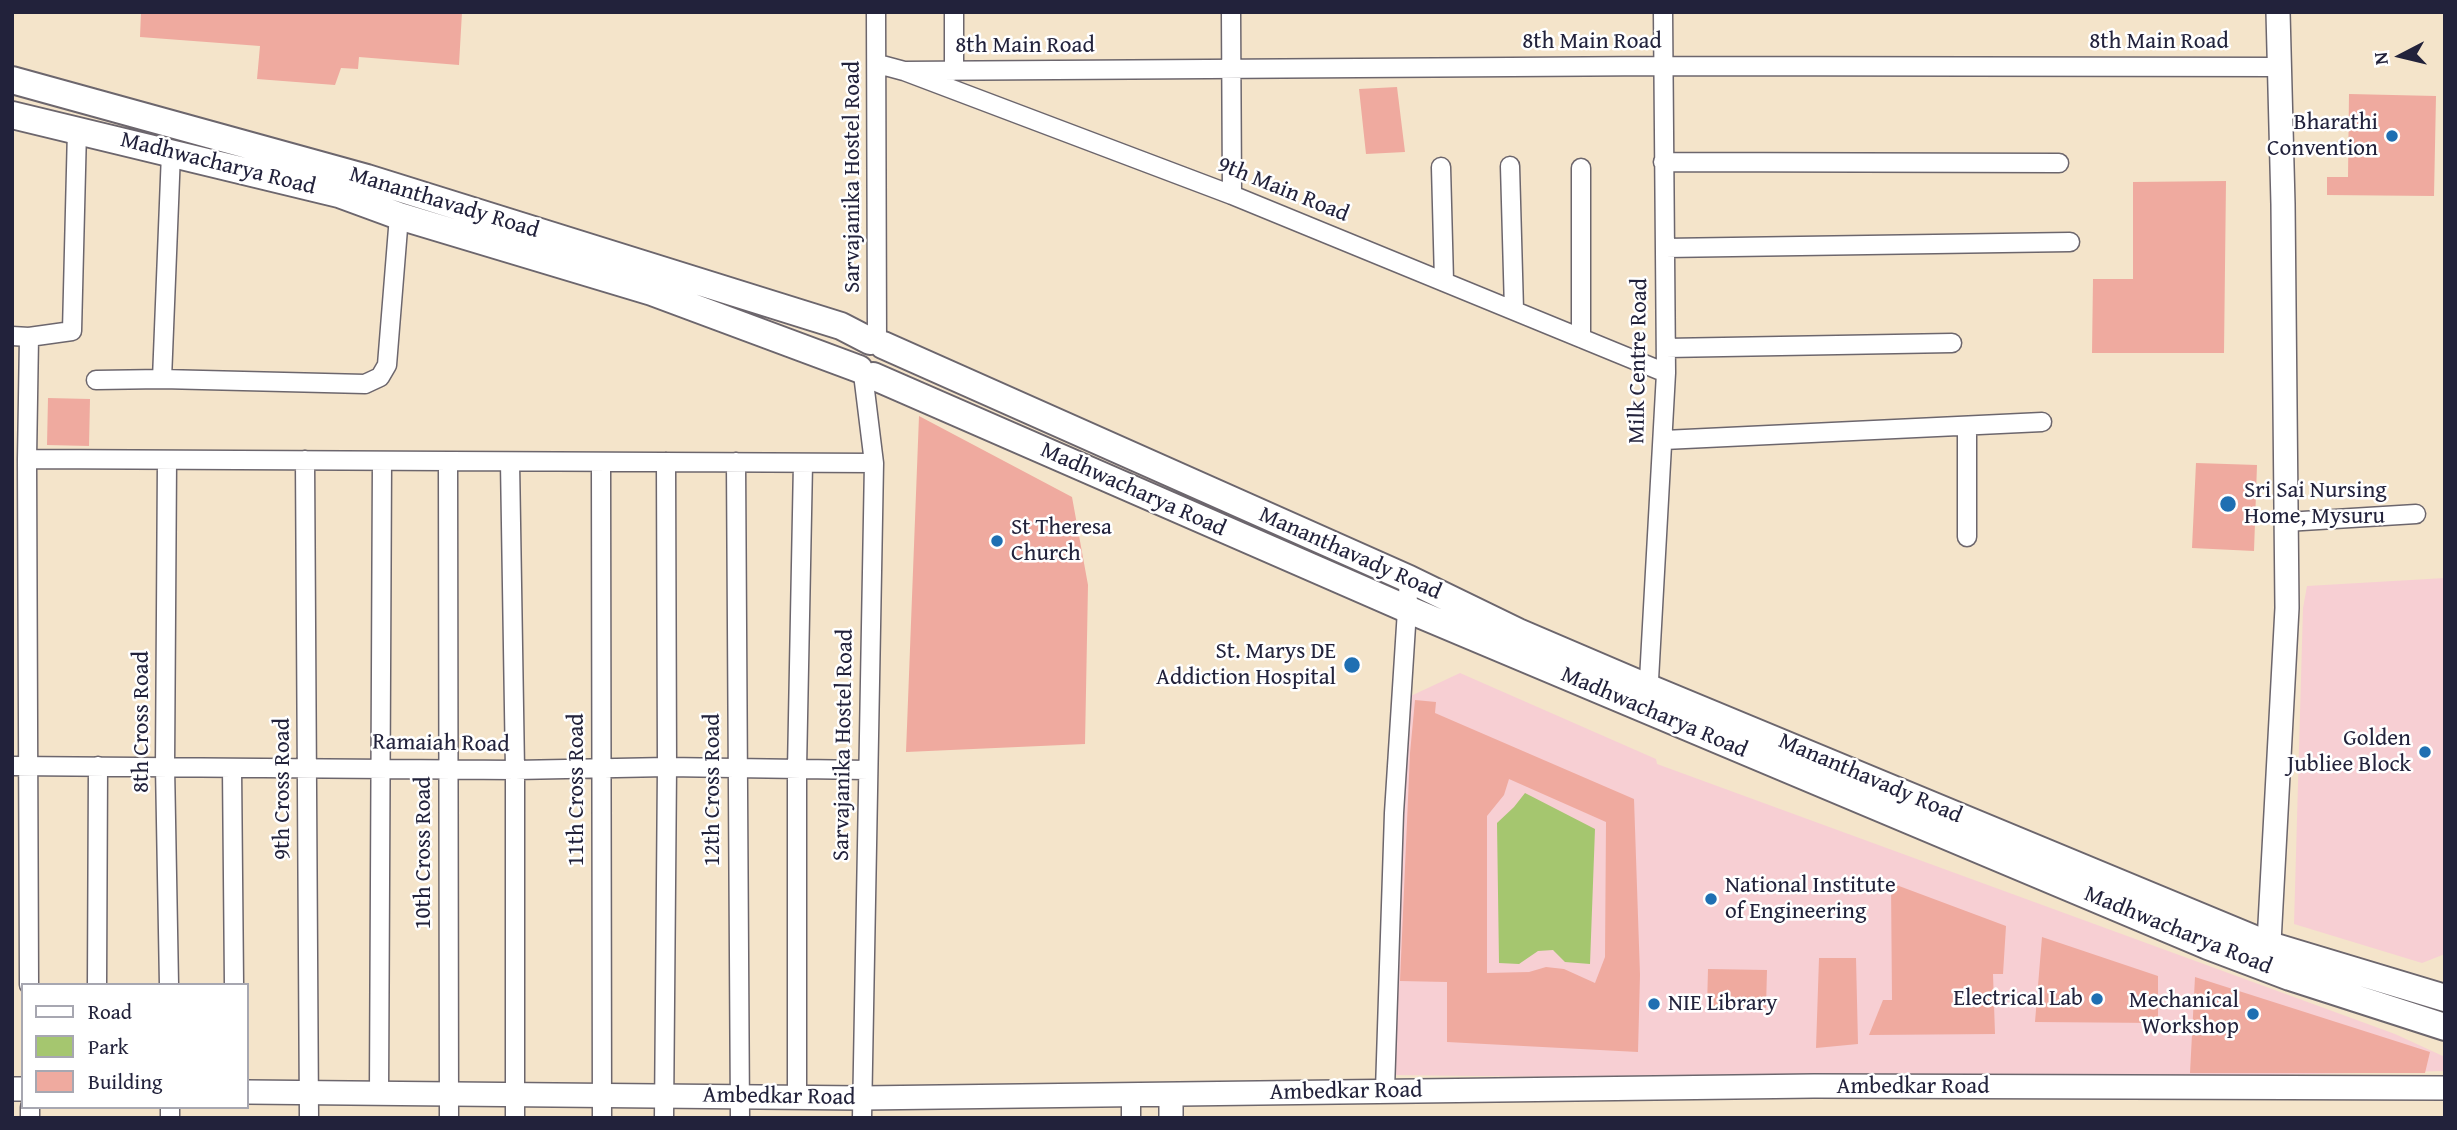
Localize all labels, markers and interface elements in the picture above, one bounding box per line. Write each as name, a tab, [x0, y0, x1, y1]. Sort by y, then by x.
north arrow	[2366, 21, 2436, 91]
street label: 8th Main Road	[1522, 28, 1662, 56]
street label: 8th Main Road	[2089, 28, 2229, 56]
street label: 8th Main Road	[955, 32, 1095, 60]
text: N	[2365, 51, 2395, 67]
street label: Sarvajanika Hostel Road	[839, 61, 867, 293]
place label: Bharathi Convention	[2267, 109, 2378, 163]
street label: Madhwacharya Road	[118, 126, 318, 202]
marker: Bharathi Convention	[2384, 128, 2400, 144]
street label: 9th Main Road	[1213, 151, 1353, 229]
street label: Mananthavady Road	[346, 161, 542, 245]
street label: Milk Centre Road	[1624, 278, 1654, 444]
street label: Madhwacharya Road	[1036, 437, 1230, 543]
place label: Sri Sai Nursing Home, Mysuru	[2244, 477, 2387, 531]
marker: Sri Sai Nursing Home, Mysuru	[2218, 494, 2238, 514]
street label: Mananthavady Road	[1255, 501, 1445, 607]
place label: St Theresa Church	[1011, 514, 1112, 568]
marker: St Theresa Church	[989, 533, 1005, 549]
street label: Sarvajanika Hostel Road	[828, 629, 860, 861]
place label: St. Marys DE Addiction Hospital	[1156, 638, 1336, 692]
street label: 8th Cross Road	[128, 651, 156, 793]
marker: St. Marys DE Addiction Hospital	[1342, 655, 1362, 675]
street label: Madhwacharya Road	[1557, 661, 1751, 765]
street label: 11th Cross Road	[563, 713, 591, 867]
street label: 12th Cross Road	[699, 713, 727, 867]
street label: 9th Cross Road	[269, 718, 297, 860]
place label: Golden Jubliee Block	[2287, 725, 2411, 779]
street label: Mananthavady Road	[1774, 728, 1966, 830]
street label: Ramaiah Road	[372, 729, 510, 759]
marker: Golden Jubliee Block	[2417, 744, 2433, 760]
street label: 10th Cross Road	[410, 776, 438, 930]
place label: National Institute of Engineering	[1725, 872, 1896, 926]
street label: Madhwacharya Road	[2080, 881, 2276, 981]
marker: National Institute of Engineering	[1703, 891, 1719, 907]
legend	[21, 983, 248, 1109]
place label: Electrical Lab	[1953, 985, 2083, 1013]
place label: Mechanical Workshop	[2129, 987, 2239, 1041]
place label: NIE Library	[1668, 990, 1777, 1018]
marker: Electrical Lab	[2089, 991, 2105, 1007]
text: Road	[88, 996, 132, 1027]
marker: NIE Library	[1646, 996, 1662, 1012]
marker: Mechanical Workshop	[2245, 1006, 2261, 1022]
text: Park	[88, 1031, 129, 1062]
text: Building	[88, 1066, 162, 1097]
street label: Ambedkar Road	[1837, 1073, 1989, 1101]
street label: Ambedkar Road	[1269, 1077, 1423, 1107]
street label: Ambedkar Road	[702, 1082, 856, 1112]

